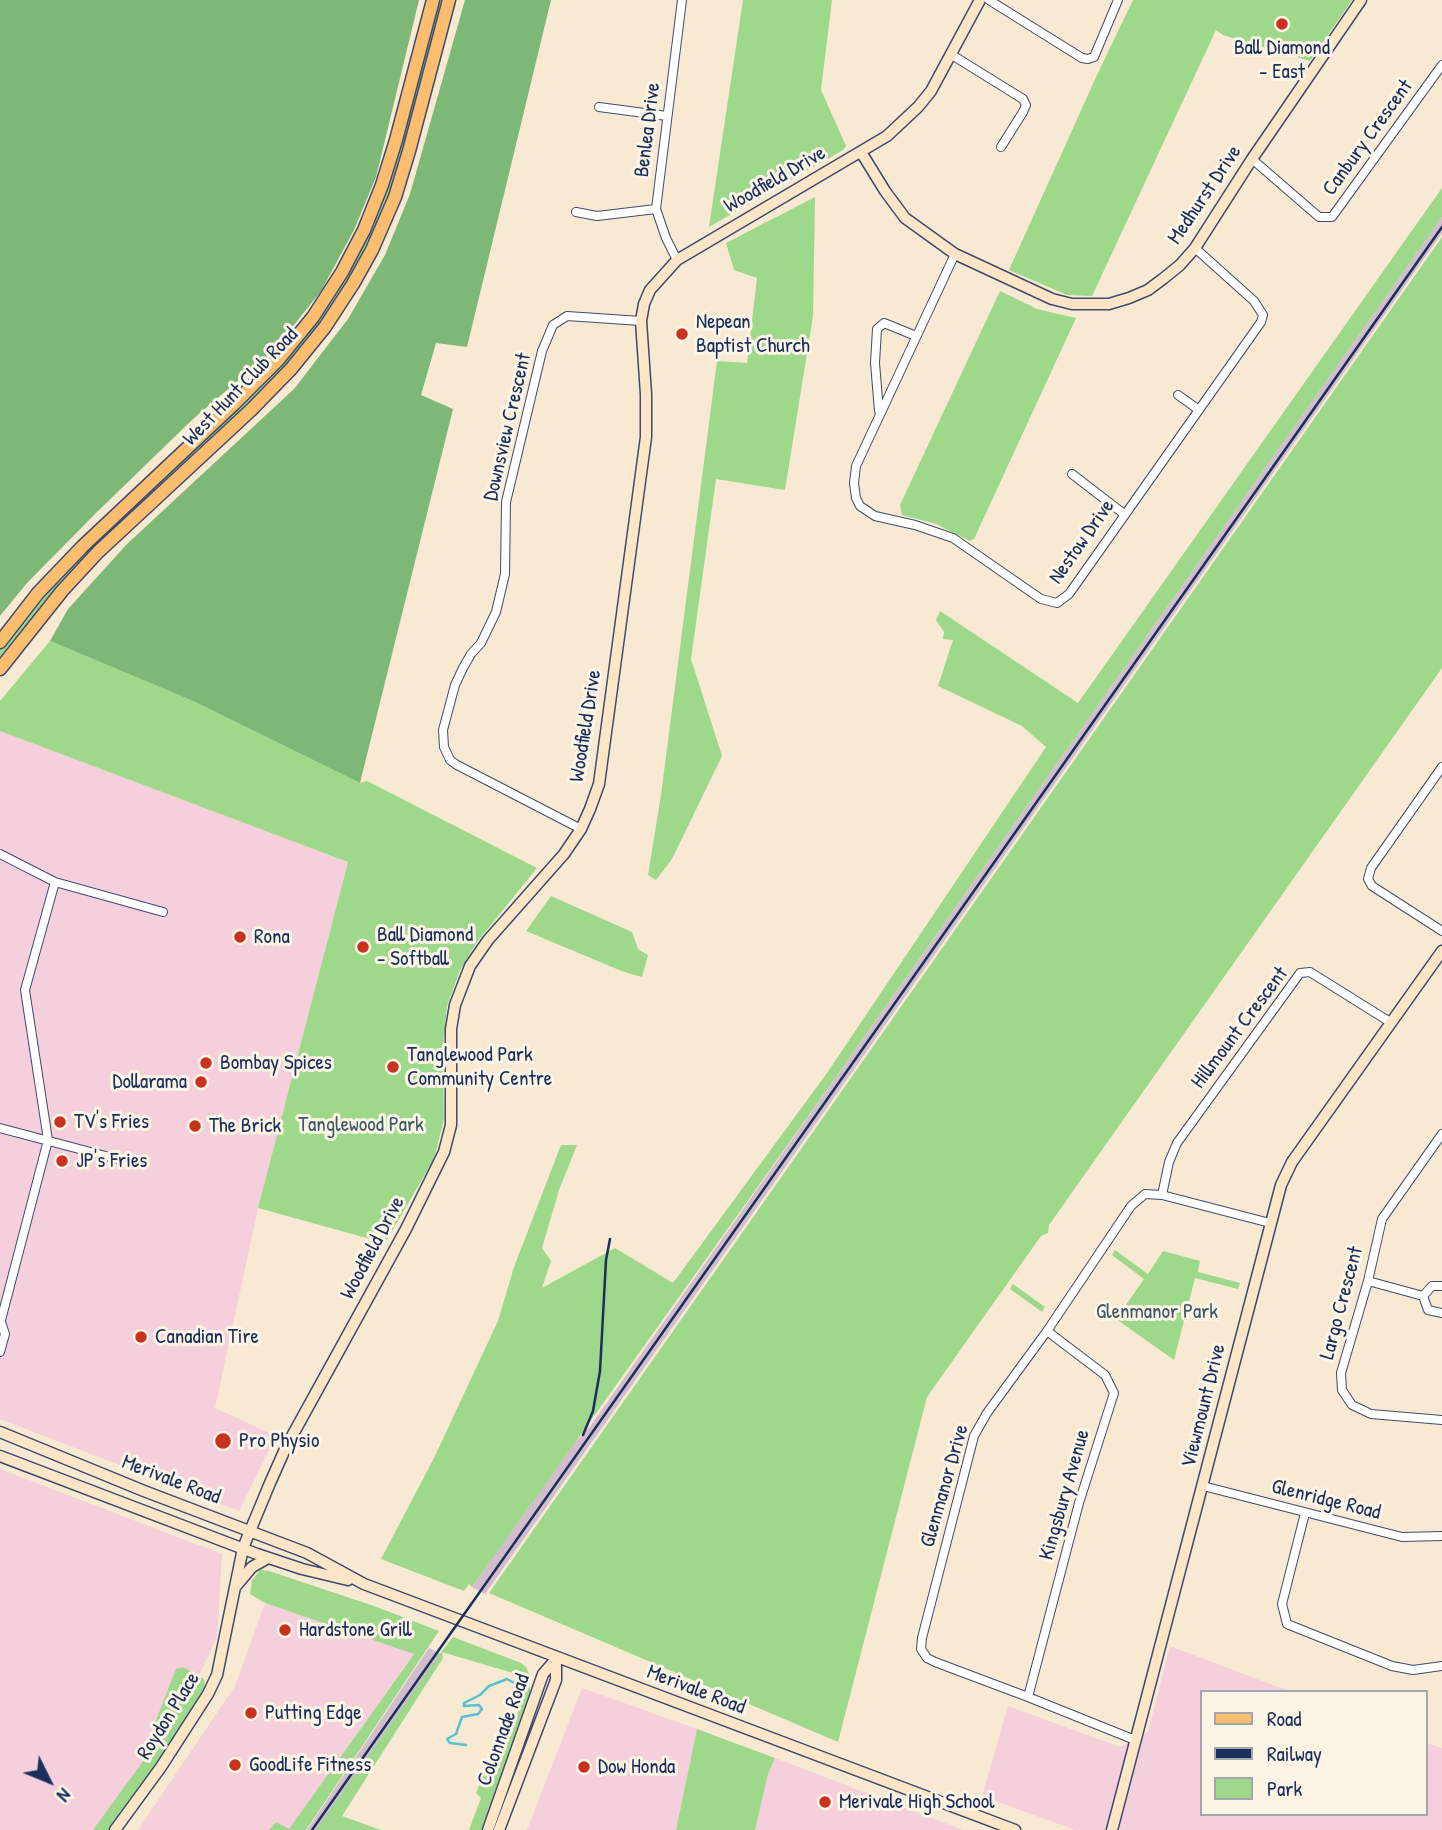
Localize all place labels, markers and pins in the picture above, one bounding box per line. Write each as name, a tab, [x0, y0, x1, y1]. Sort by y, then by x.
marker: Ball Diamond - East	[1274, 16, 1290, 32]
place label: Ball Diamond - East	[1234, 35, 1330, 85]
place label: Nepean Baptist Church	[696, 309, 810, 359]
marker: Nepean Baptist Church	[674, 326, 690, 342]
place label: Ball Diamond - Softball	[377, 922, 473, 972]
place label: Rona	[254, 924, 290, 950]
marker: Rona	[232, 929, 248, 945]
marker: Ball Diamond - Softball	[355, 939, 371, 955]
place label: Tanglewood Park Community Centre	[407, 1042, 552, 1092]
place label: Bombay Spices	[220, 1050, 332, 1076]
marker: Bombay Spices	[198, 1055, 214, 1071]
marker: Tanglewood Park Community Centre	[385, 1059, 401, 1075]
place label: Dollarama	[112, 1069, 187, 1095]
marker: Dollarama	[193, 1074, 209, 1090]
place label: TV's Fries	[74, 1109, 149, 1135]
place label: The Brick	[209, 1113, 281, 1139]
marker: TV's Fries	[52, 1114, 68, 1130]
marker: The Brick	[187, 1118, 203, 1134]
place label: JP's Fries	[76, 1148, 147, 1174]
marker: JP's Fries	[54, 1153, 70, 1169]
place label: Canadian Tire	[155, 1324, 259, 1350]
marker: Canadian Tire	[133, 1329, 149, 1345]
place label: Pro Physio	[239, 1428, 320, 1454]
marker: Pro Physio	[213, 1431, 233, 1451]
place label: Hardstone Grill	[299, 1617, 412, 1643]
marker: Hardstone Grill	[277, 1622, 293, 1638]
place label: Putting Edge	[265, 1700, 361, 1726]
marker: Putting Edge	[243, 1705, 259, 1721]
place label: GoodLife Fitness	[249, 1752, 371, 1778]
place label: Dow Honda	[598, 1754, 675, 1780]
marker: GoodLife Fitness	[227, 1757, 243, 1773]
marker: Dow Honda	[576, 1759, 592, 1775]
place label: Merivale High School	[839, 1789, 995, 1815]
marker: Merivale High School	[817, 1794, 833, 1810]

